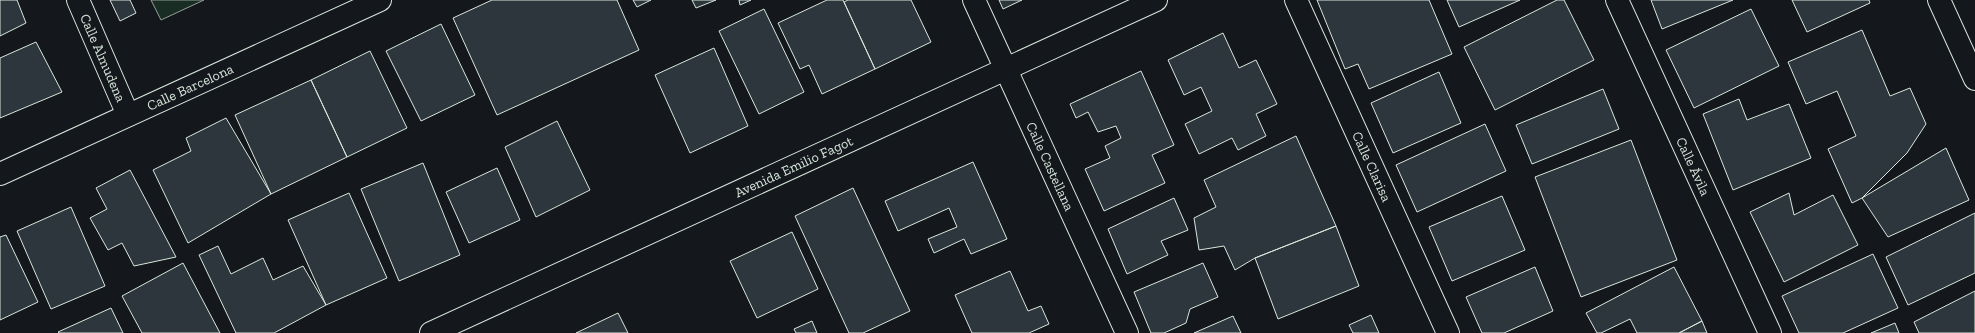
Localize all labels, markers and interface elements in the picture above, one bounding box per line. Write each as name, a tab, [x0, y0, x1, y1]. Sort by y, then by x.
street label: Calle Almudena	[76, 11, 129, 105]
street label: Calle Barcelona	[144, 60, 236, 115]
street label: Calle Castellana	[1022, 119, 1078, 214]
street label: Calle Clarisa	[1348, 129, 1395, 205]
street label: Avenida Emilio Fagot	[732, 132, 856, 201]
street label: Calle Ávila	[1672, 134, 1714, 199]

